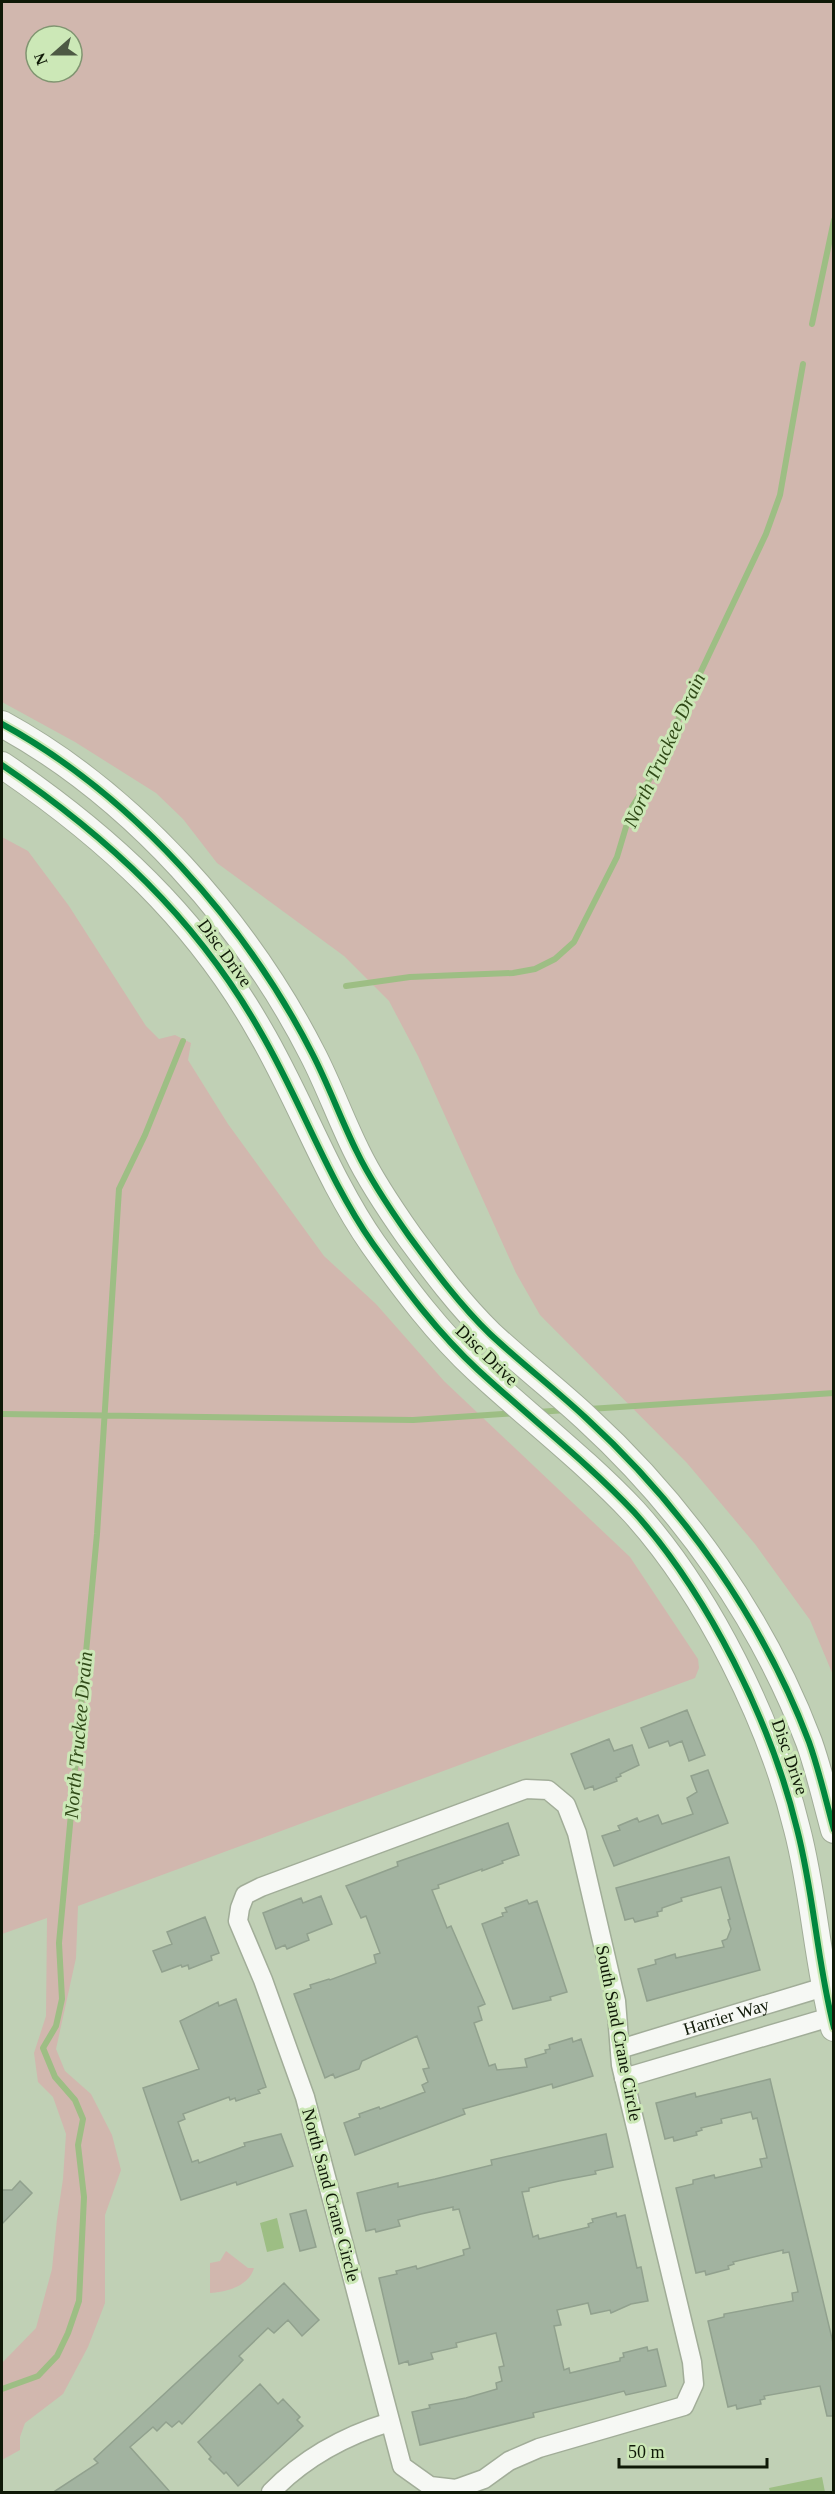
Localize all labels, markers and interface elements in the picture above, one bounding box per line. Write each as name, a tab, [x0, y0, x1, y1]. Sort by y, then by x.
north arrow	[24, 24, 84, 84]
text: N	[30, 50, 50, 68]
water label: North Truckee Drain	[618, 669, 709, 832]
street label: Disc Drive	[194, 915, 256, 991]
street label: Disc Drive	[452, 1321, 522, 1389]
water label: North Truckee Drain	[60, 1650, 96, 1821]
street label: Disc Drive	[768, 1717, 812, 1797]
street label: South Sand Crane Circle	[592, 1943, 646, 2123]
street label: Harrier Way	[681, 1994, 772, 2039]
street label: North Sand Crane Circle	[298, 2106, 364, 2284]
scale bar	[619, 2431, 768, 2469]
text: 50 m	[628, 2442, 665, 2462]

